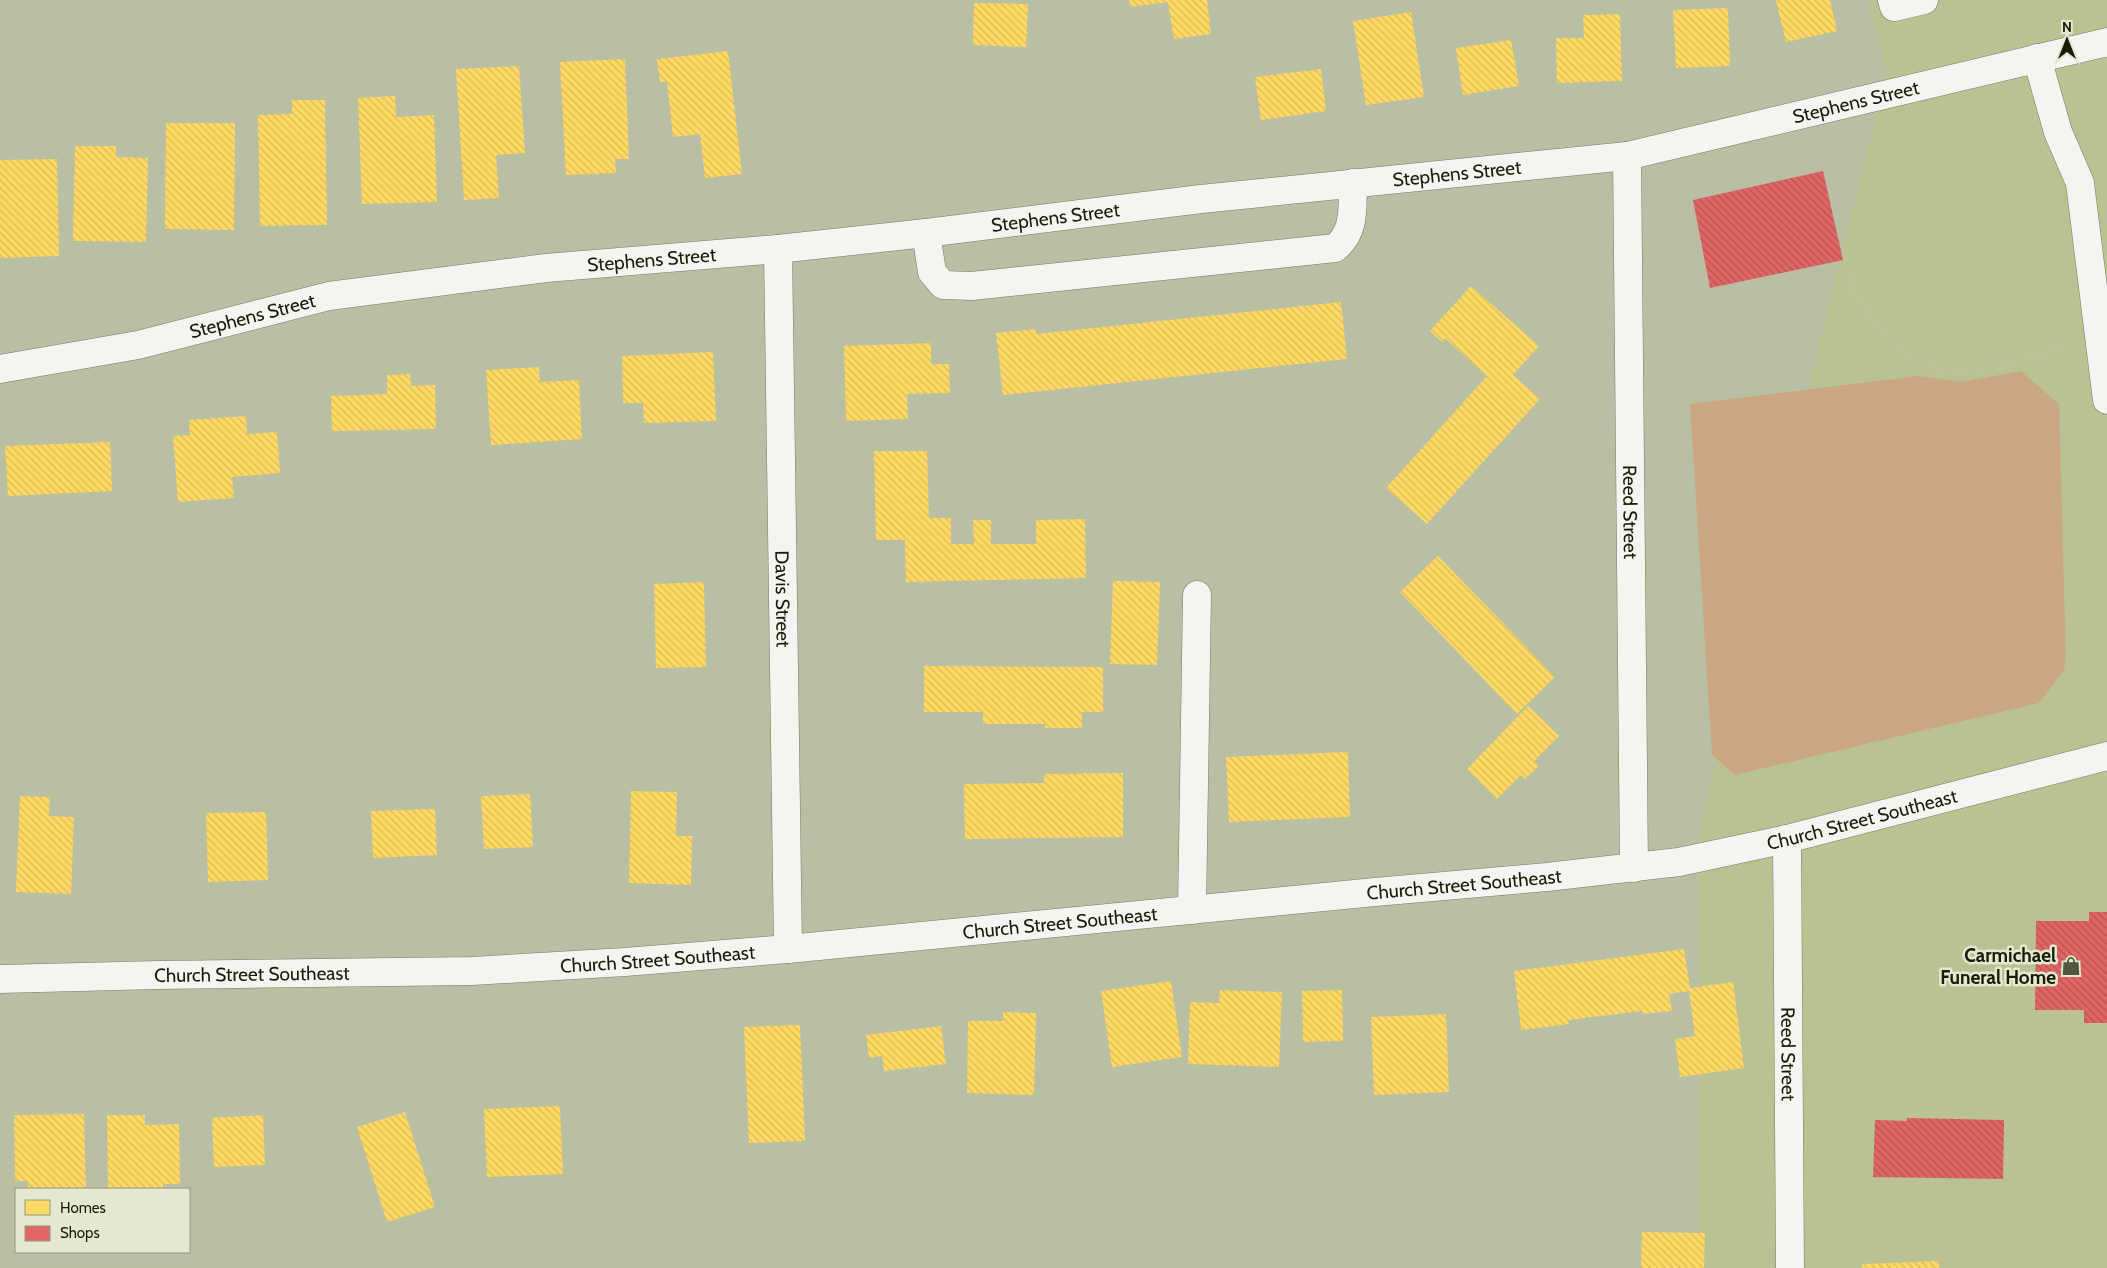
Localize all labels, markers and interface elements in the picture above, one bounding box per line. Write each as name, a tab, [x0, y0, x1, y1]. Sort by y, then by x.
north arrow	[2042, 15, 2092, 65]
text: N	[2062, 18, 2072, 36]
street label: Stephens Street	[1790, 76, 1922, 128]
street label: Stephens Street	[1392, 156, 1523, 192]
street label: Stephens Street	[990, 198, 1121, 237]
street label: Stephens Street	[586, 243, 718, 277]
street label: Stephens Street	[187, 289, 318, 343]
street label: Reed Street	[1618, 465, 1642, 560]
street label: Davis Street	[770, 550, 795, 648]
street label: Church Street Southeast	[1765, 784, 1960, 855]
street label: Church Street Southeast	[1366, 864, 1563, 905]
street label: Church Street Southeast	[961, 902, 1159, 944]
street label: Church Street Southeast	[559, 941, 757, 978]
place label: Carmichael Funeral Home	[1940, 944, 2056, 989]
shop icon: Carmichael Funeral Home	[2060, 955, 2082, 977]
street label: Church Street Southeast	[154, 962, 350, 987]
street label: Reed Street	[1776, 1007, 1800, 1102]
legend	[15, 1188, 190, 1253]
text: Homes	[60, 1199, 106, 1217]
text: Shops	[60, 1224, 100, 1242]

